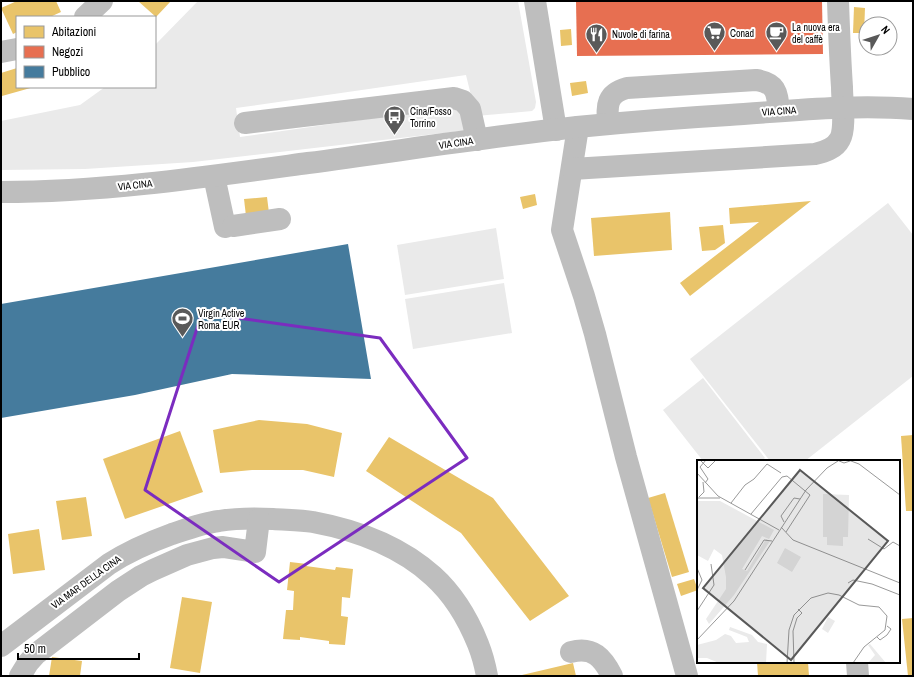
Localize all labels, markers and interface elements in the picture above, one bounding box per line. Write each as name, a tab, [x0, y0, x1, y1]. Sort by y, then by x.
legend	[16, 16, 156, 88]
north arrow	[858, 16, 898, 56]
supermarket icon: Conad	[701, 20, 727, 53]
cafe icon: La nuova era del caffè	[764, 20, 790, 53]
restaurant icon: Nuvole di farina	[583, 21, 609, 54]
place label: La nuova era del caffè	[792, 21, 840, 46]
text: N	[878, 23, 893, 37]
text: Abitazioni	[51, 24, 96, 40]
place label: Conad	[730, 27, 754, 40]
place label: Nuvole di farina	[612, 28, 670, 41]
text: Negozi	[52, 44, 83, 60]
text: Pubblico	[52, 64, 90, 80]
street label: VIA CINA	[761, 103, 797, 119]
bus stop icon: Cina/Fosso Torrino	[381, 104, 407, 137]
place label: Cina/Fosso Torrino	[410, 105, 452, 130]
street label: VIA CINA	[438, 134, 475, 152]
street label: VIA CINA	[117, 177, 153, 193]
sports icon: Virgin Active Roma EUR	[170, 306, 196, 339]
place label: Virgin Active Roma EUR	[198, 307, 245, 332]
inset map	[697, 460, 900, 663]
street label: VIA MAR DELLA CINA	[49, 552, 124, 612]
scale bar	[18, 635, 139, 661]
text: 50 m	[24, 641, 46, 657]

